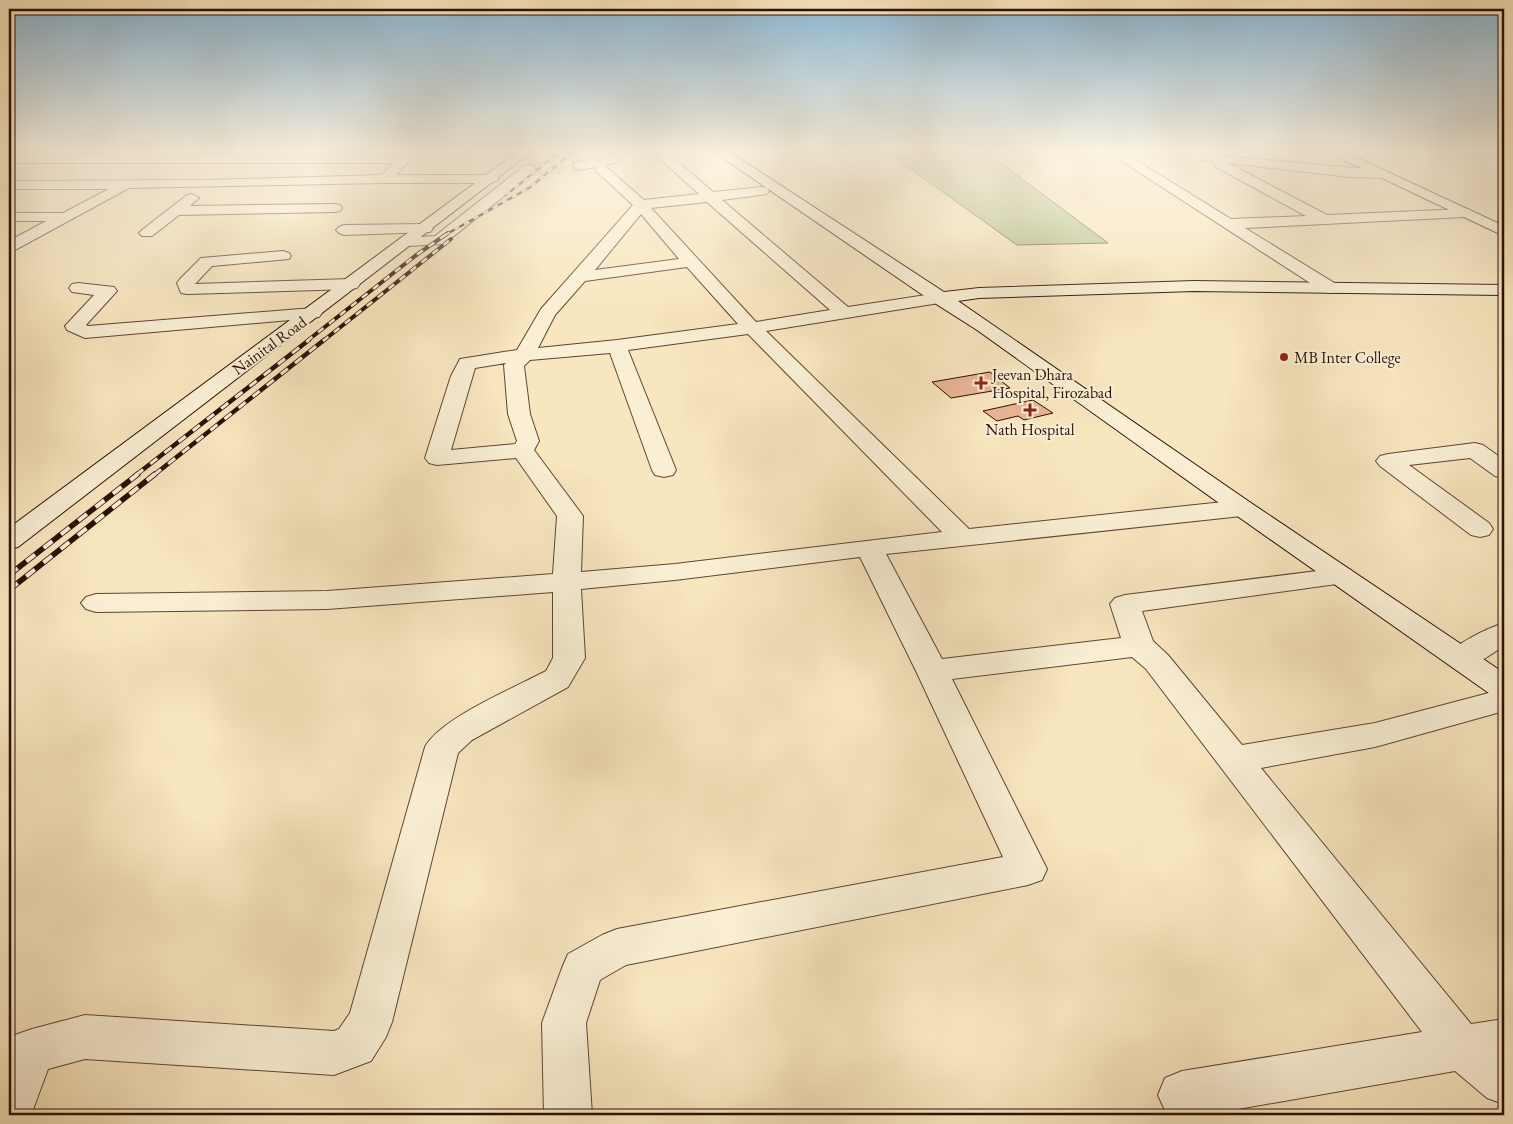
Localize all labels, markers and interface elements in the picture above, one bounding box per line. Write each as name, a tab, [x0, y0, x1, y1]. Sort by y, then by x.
street label: Nainital Road	[228, 311, 312, 380]
place label: MB Inter College	[1294, 347, 1401, 368]
marker: MB Inter College	[1278, 351, 1290, 363]
place label: Jeevan Dhara Hospital, Firozabad	[990, 364, 1113, 403]
marker: Jeevan Dhara Hospital, Firozabad	[974, 376, 988, 390]
marker: Nath Hospital	[1023, 403, 1037, 417]
place label: Nath Hospital	[985, 419, 1075, 440]

